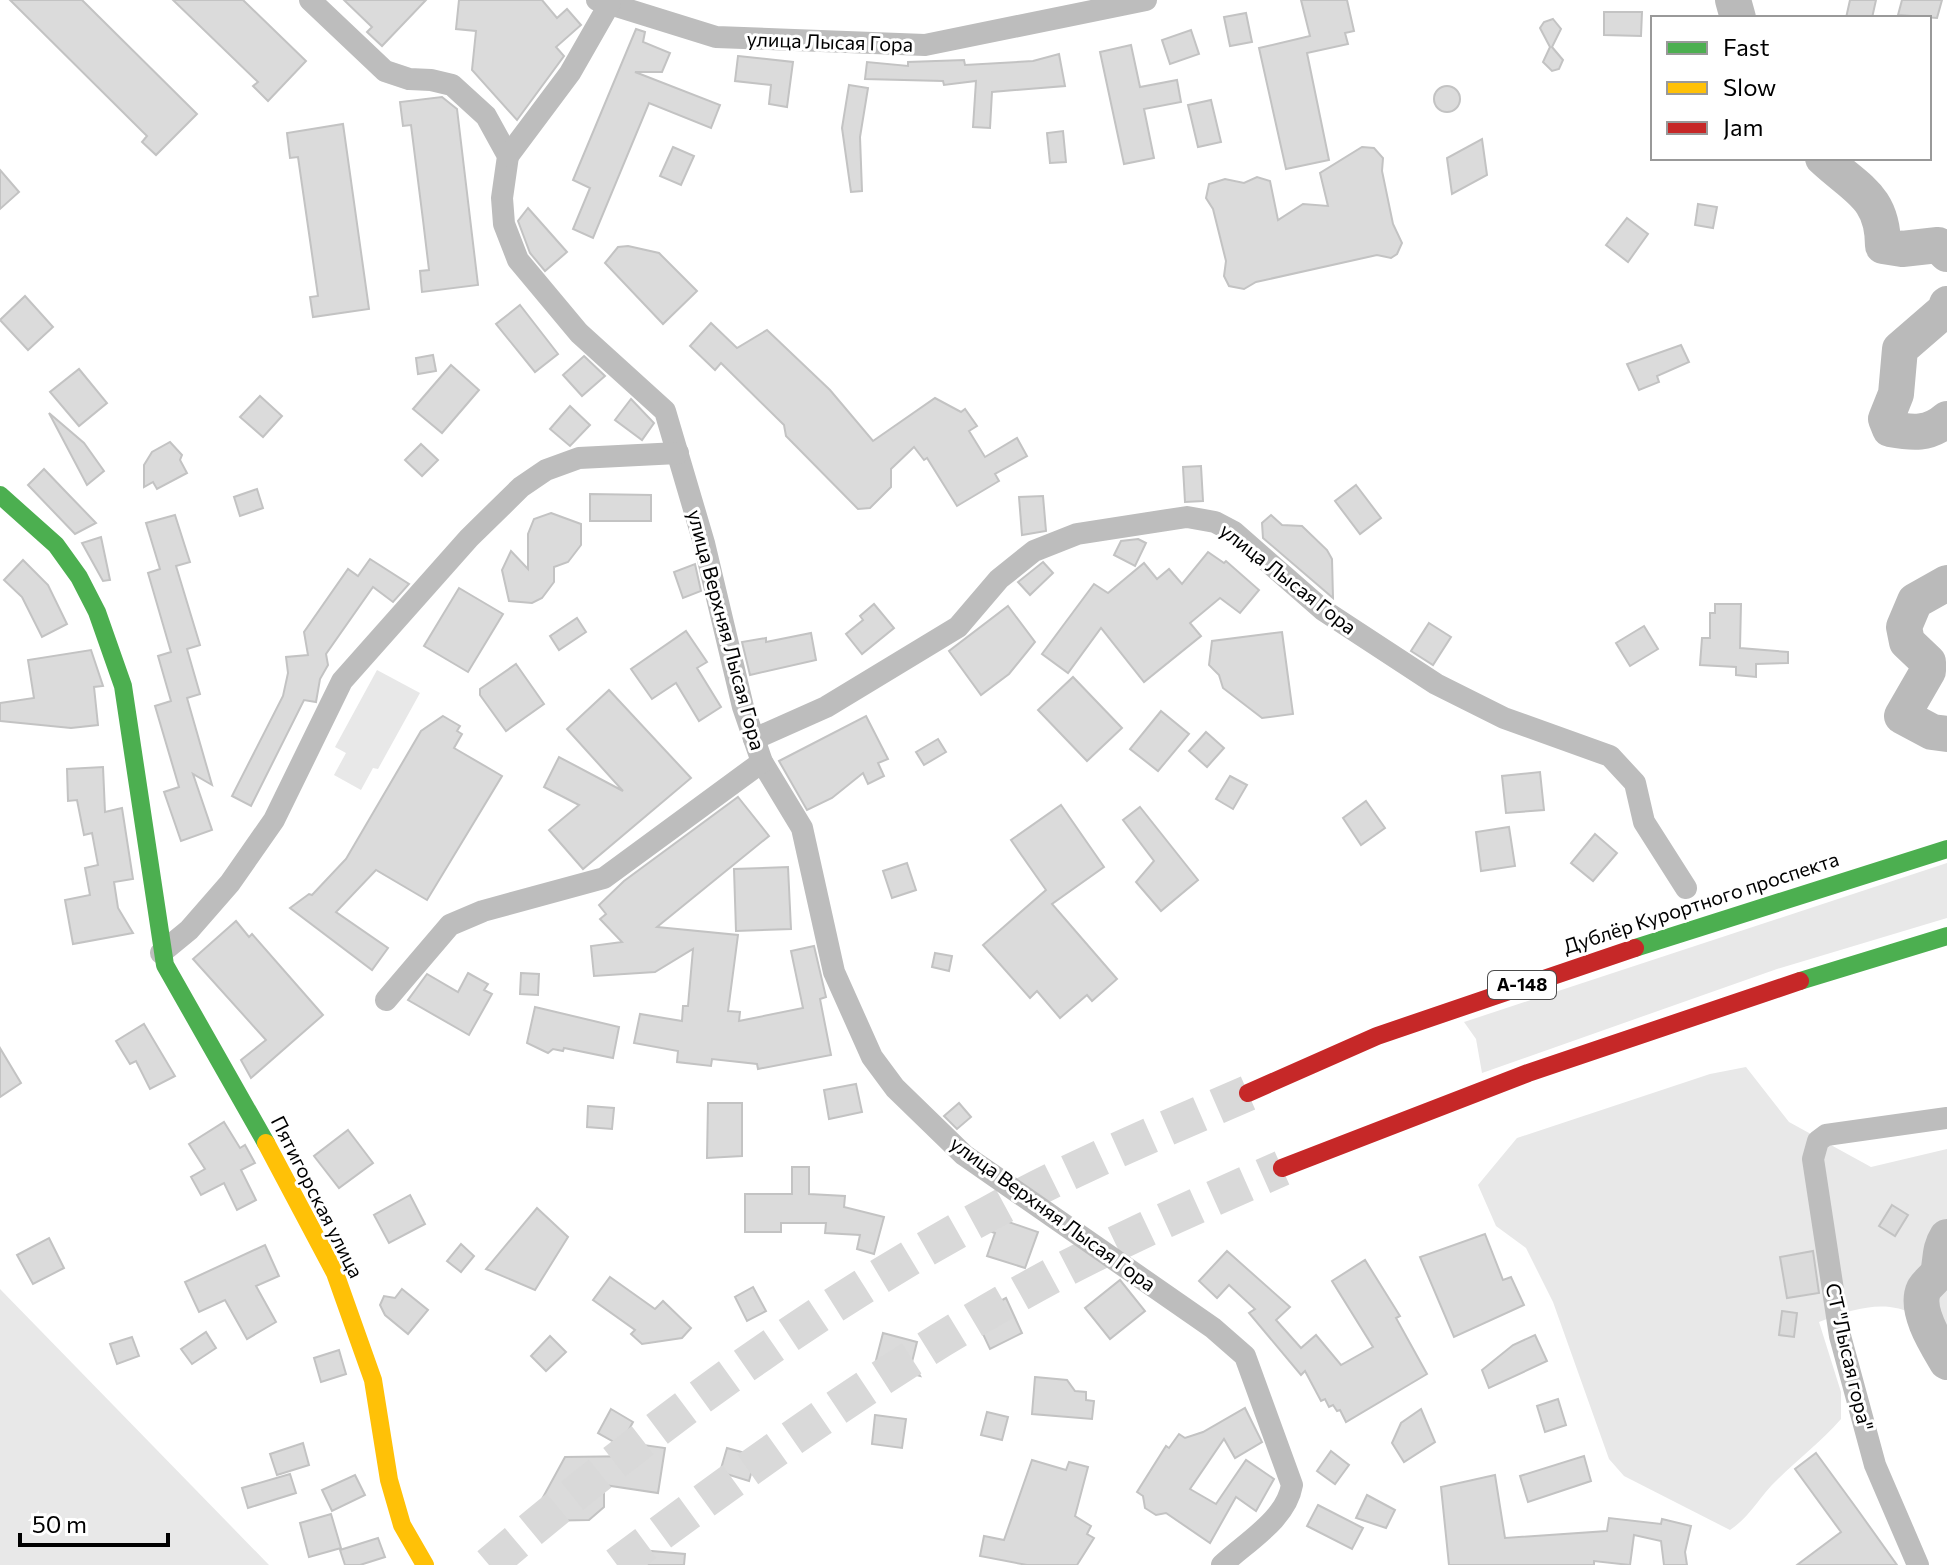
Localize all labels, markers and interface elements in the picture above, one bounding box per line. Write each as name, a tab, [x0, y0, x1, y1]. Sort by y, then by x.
legend	[1651, 16, 1931, 160]
street label: улица Лысая Гора	[746, 26, 914, 56]
text: Fast	[1723, 32, 1770, 61]
text: Slow	[1723, 72, 1776, 101]
text: Jam	[1723, 112, 1763, 141]
street label: улица Верхняя Лысая Гора	[683, 507, 771, 753]
street label: улица Лысая Гора	[1216, 518, 1362, 639]
street label: Дублёр Курортного проспекта	[1560, 846, 1841, 958]
road number: А-148	[1488, 971, 1556, 999]
street label: Пятигорская улица	[267, 1112, 369, 1282]
street label: улица Верхняя Лысая Гора	[946, 1131, 1161, 1296]
street label: СТ "Лысая гора"	[1821, 1281, 1879, 1433]
scale bar	[20, 1497, 168, 1547]
text: 50 m	[32, 1509, 87, 1538]

